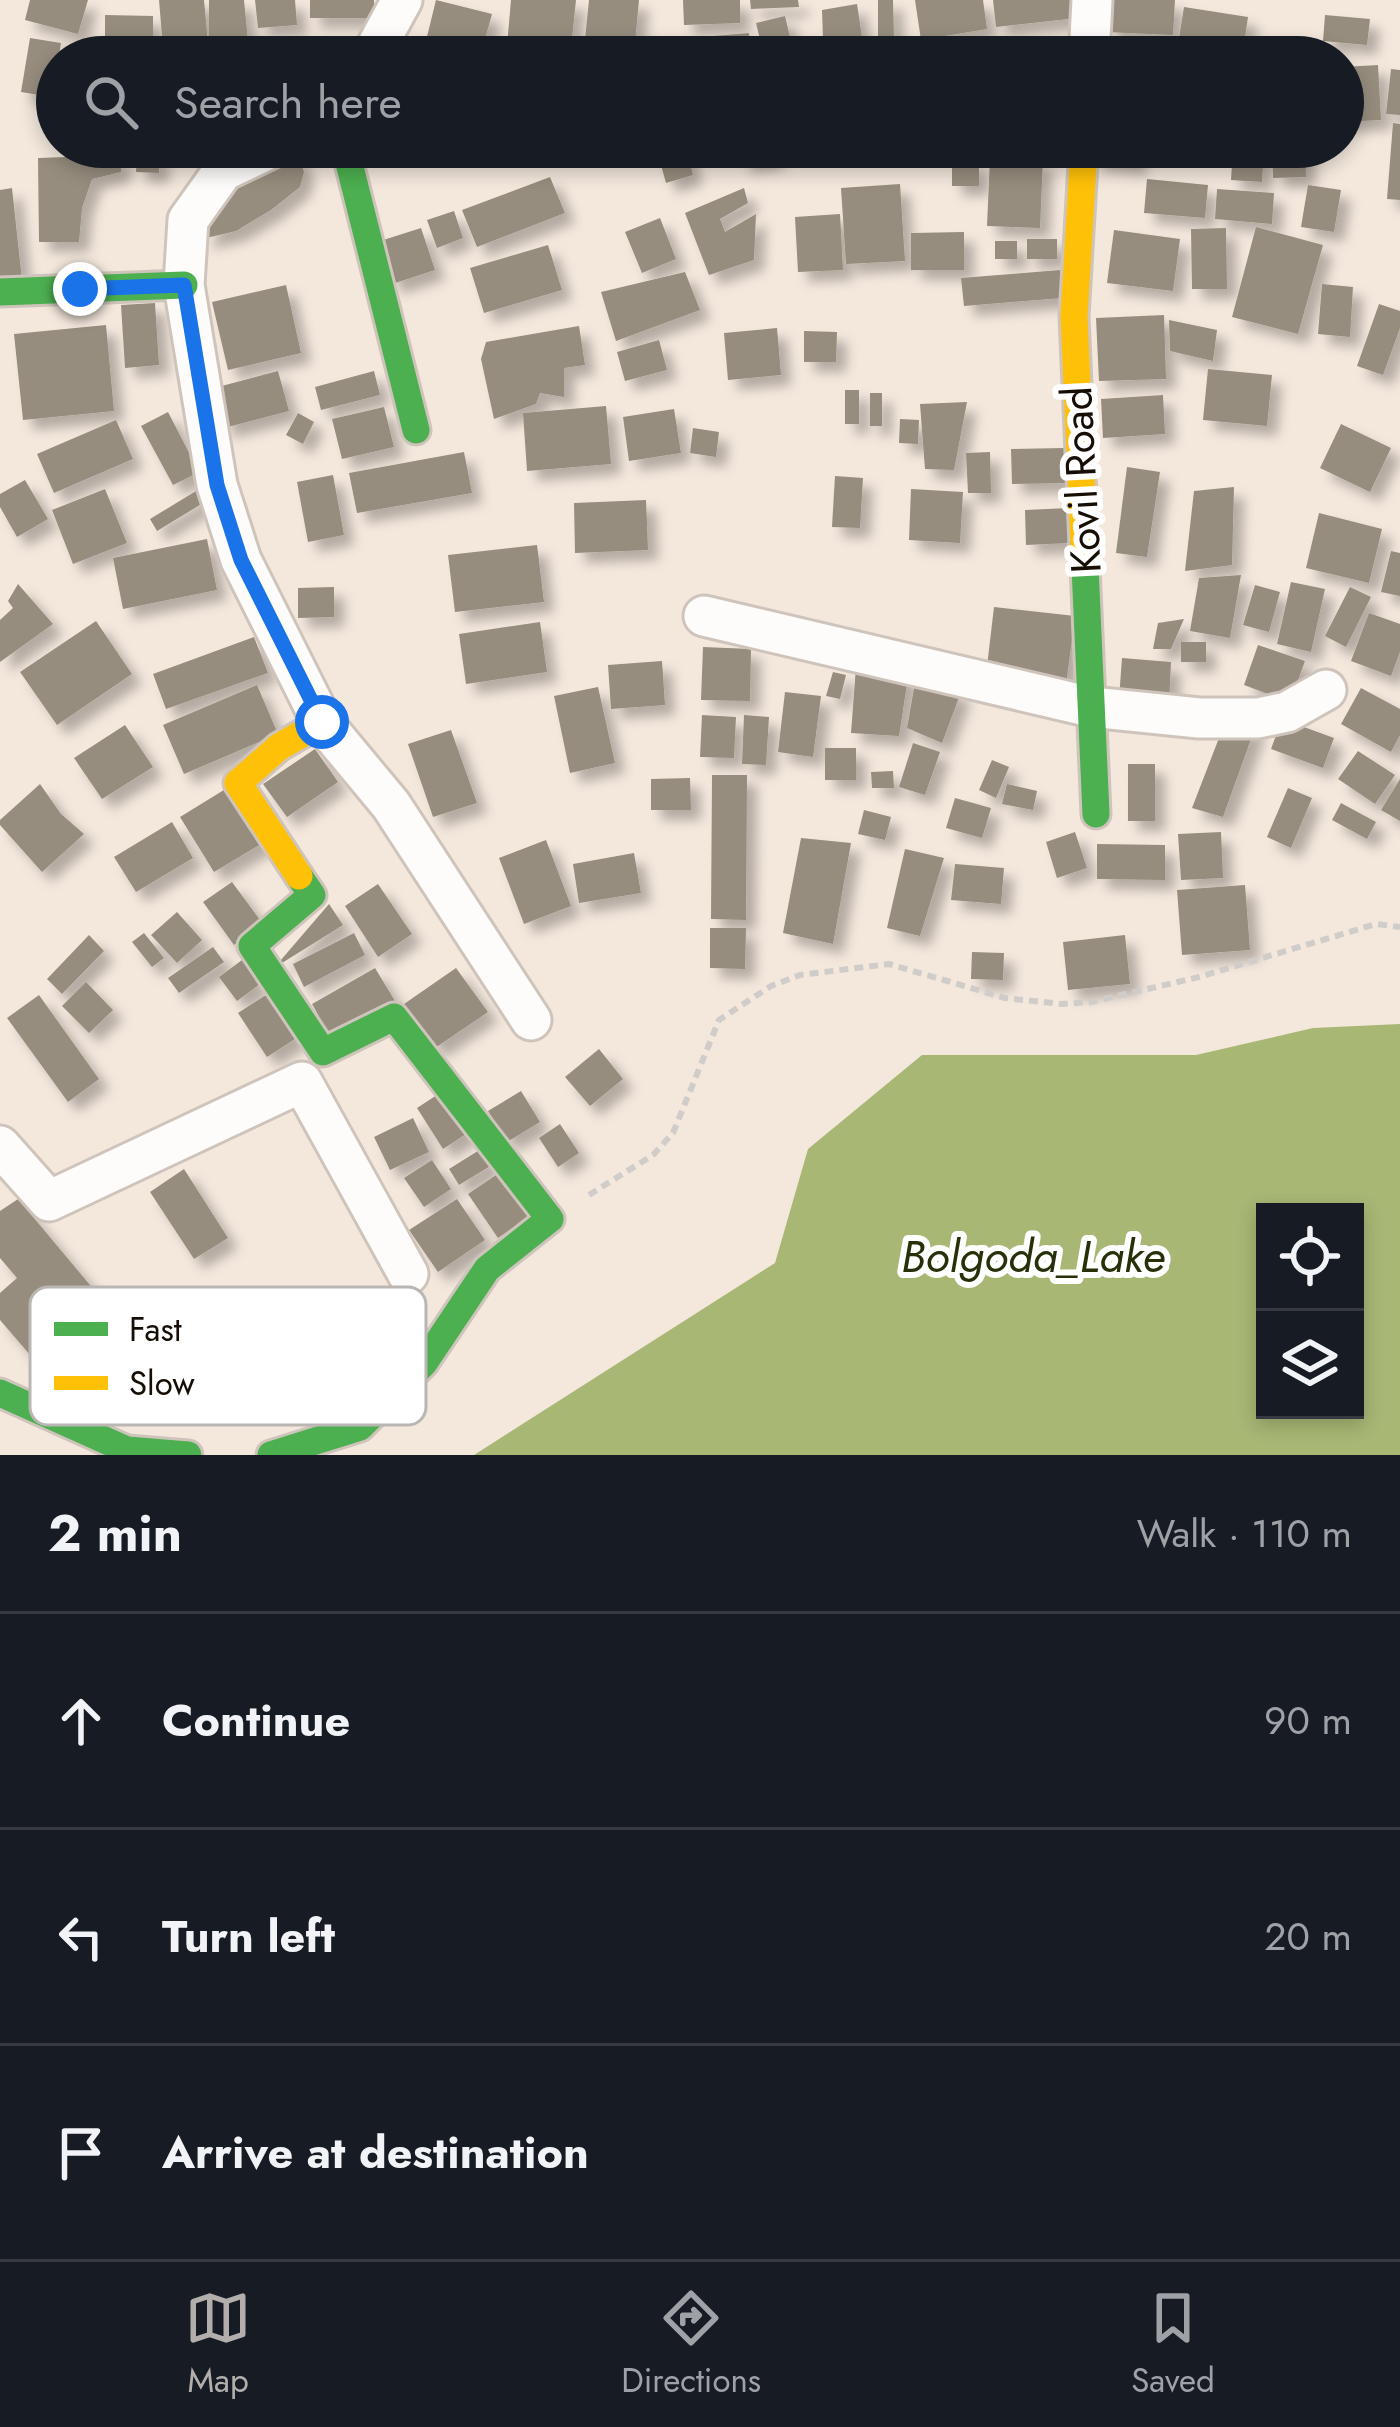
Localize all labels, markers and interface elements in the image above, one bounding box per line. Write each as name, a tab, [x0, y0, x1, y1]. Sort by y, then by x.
search box	[36, 36, 1364, 168]
icon: search	[78, 69, 144, 135]
text: Search here	[174, 70, 402, 135]
route end	[53, 262, 107, 316]
street label: Kovil Road	[1046, 385, 1117, 575]
route start	[295, 695, 349, 749]
map controls	[1256, 1203, 1364, 1419]
button: locate	[1256, 1203, 1364, 1311]
water label: Bolgoda_Lake	[901, 1224, 1166, 1289]
legend	[30, 1287, 426, 1425]
text: Fast	[129, 1306, 182, 1353]
button: layers	[1256, 1311, 1364, 1419]
text: Slow	[129, 1360, 195, 1407]
text: 2 min	[48, 1496, 182, 1570]
text: Walk · 110 m	[1137, 1505, 1352, 1562]
icon: ahead	[48, 1688, 114, 1754]
text: Continue	[162, 1688, 350, 1753]
text: 90 m	[1264, 1692, 1352, 1749]
icon: left	[48, 1904, 114, 1970]
text: Turn left	[162, 1904, 335, 1969]
text: 20 m	[1264, 1908, 1352, 1965]
icon: arrive	[48, 2120, 114, 2186]
text: Arrive at destination	[162, 2120, 589, 2185]
tab: Map	[185, 2285, 251, 2404]
tab: Directions	[621, 2285, 761, 2404]
tab: Saved	[1131, 2285, 1215, 2404]

